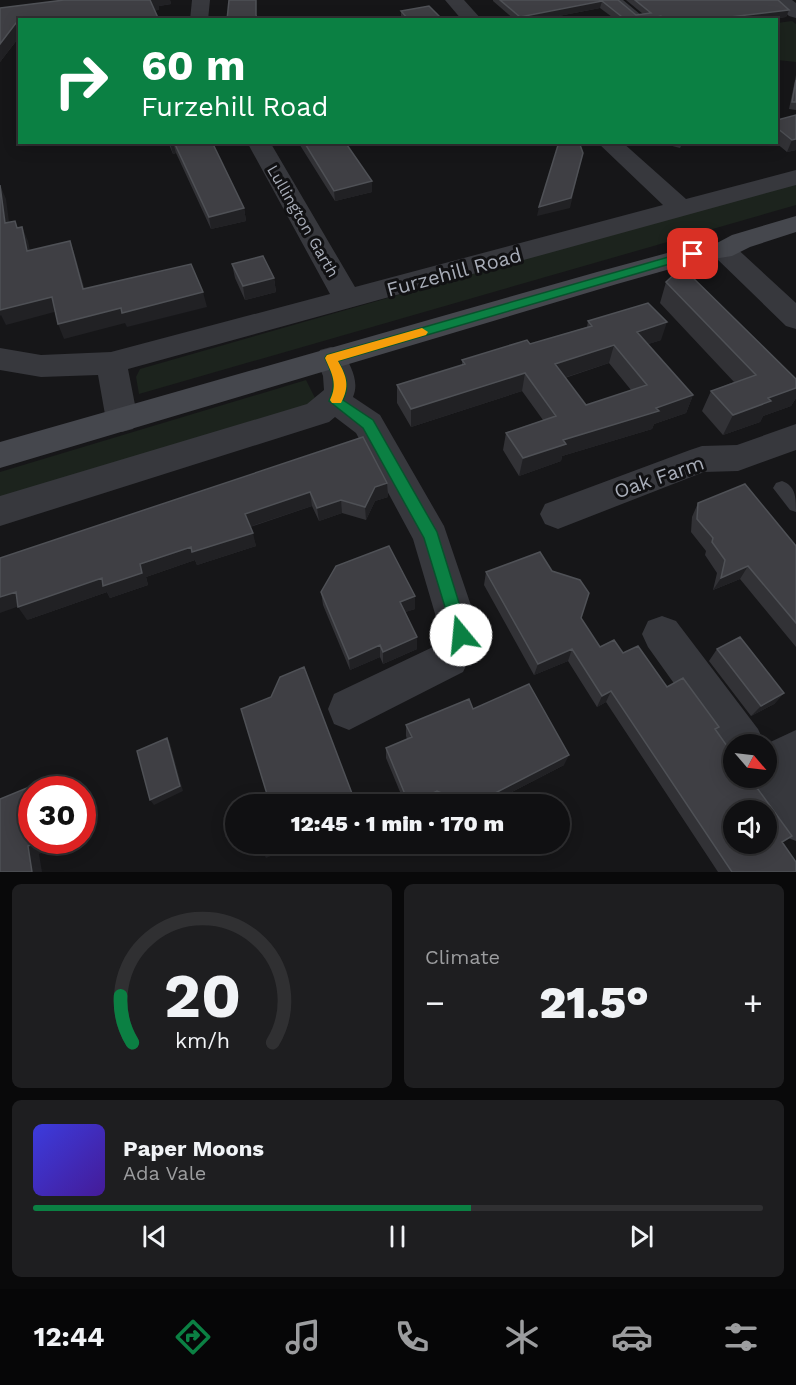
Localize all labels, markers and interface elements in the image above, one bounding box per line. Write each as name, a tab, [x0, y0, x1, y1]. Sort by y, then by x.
text: 60 m	[141, 41, 245, 90]
icon: right	[42, 42, 120, 120]
text: Furzehill Road	[141, 91, 328, 123]
street label: Lullington Garth	[263, 161, 343, 281]
pin	[667, 228, 718, 279]
icon: arrive	[676, 237, 709, 270]
street label: Furzehill Road	[384, 242, 524, 302]
street label: Oak Farm	[611, 450, 707, 504]
position arrow	[429, 603, 493, 667]
north arrow	[723, 734, 777, 788]
map controls	[723, 734, 777, 854]
speed limit sign: 30	[18, 776, 96, 854]
button: sound	[723, 800, 777, 854]
text: 12:45 · 1 min · 170 m	[291, 811, 504, 836]
text: Climate	[425, 945, 500, 969]
text: 20	[163, 959, 241, 1032]
text: 21.5°	[539, 976, 649, 1029]
text: −	[425, 983, 445, 1022]
text: +	[743, 983, 763, 1022]
text: km/h	[174, 1028, 230, 1053]
text: Paper Moons	[123, 1136, 264, 1161]
text: Ada Vale	[123, 1161, 206, 1185]
icon: previous	[138, 1220, 171, 1253]
icon: pause	[381, 1220, 414, 1253]
icon: next	[625, 1220, 658, 1253]
icon: directions	[172, 1316, 214, 1358]
icon: music	[282, 1316, 324, 1358]
icon: phone	[391, 1316, 433, 1358]
icon: climate	[501, 1316, 543, 1358]
icon: car	[611, 1316, 653, 1358]
icon: filters	[720, 1316, 762, 1358]
text: 12:44	[34, 1321, 105, 1353]

